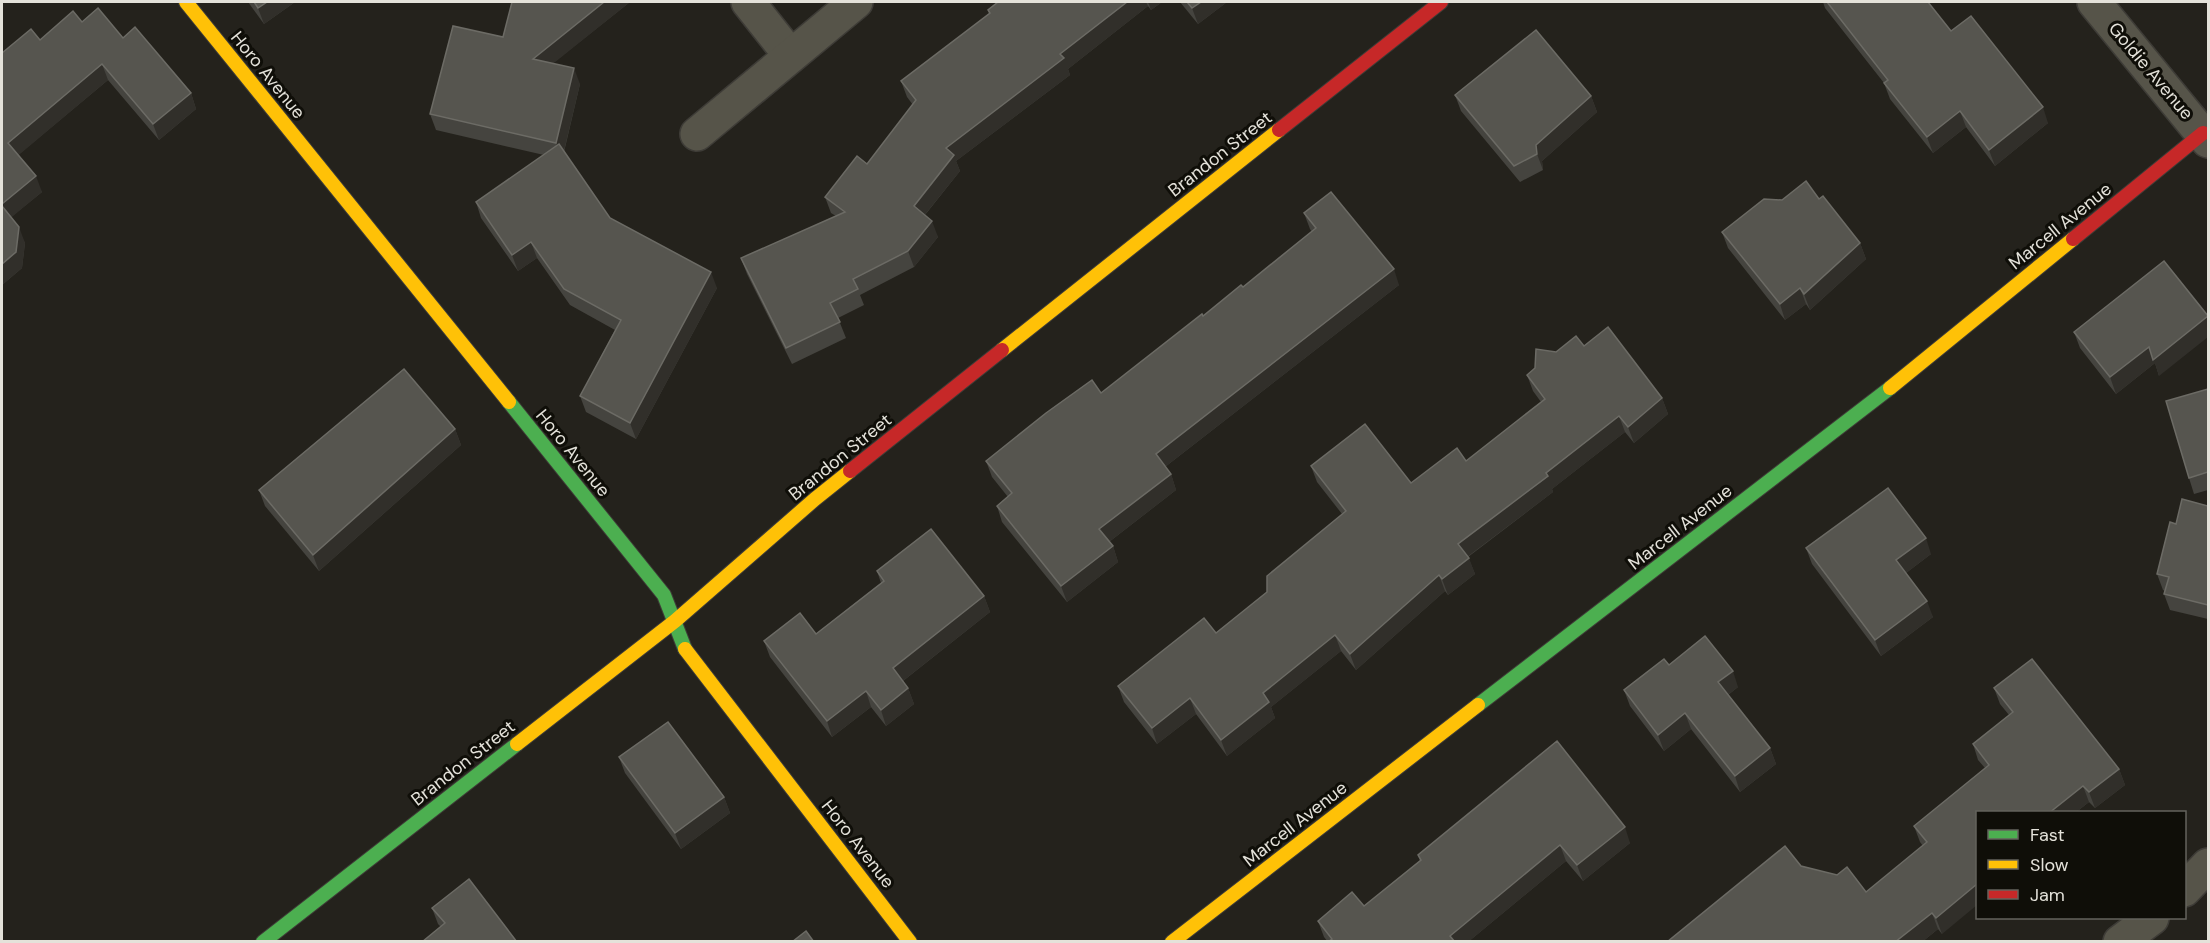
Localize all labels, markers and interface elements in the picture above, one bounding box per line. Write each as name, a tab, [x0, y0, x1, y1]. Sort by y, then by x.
street label: Goldie Avenue	[2103, 17, 2199, 125]
street label: Horo Avenue	[225, 26, 311, 124]
street label: Brandon Street	[1163, 106, 1277, 202]
street label: Marcell Avenue	[2004, 177, 2116, 275]
street label: Horo Avenue	[530, 404, 616, 502]
street label: Brandon Street	[784, 408, 896, 506]
street label: Marcell Avenue	[1623, 479, 1737, 575]
street label: Brandon Street	[406, 715, 520, 811]
street label: Marcell Avenue	[1238, 776, 1352, 872]
street label: Horo Avenue	[816, 795, 900, 893]
legend	[1976, 811, 2186, 919]
text: Fast	[2030, 823, 2065, 847]
text: Slow	[2030, 853, 2069, 877]
text: Jam	[2030, 883, 2065, 907]

